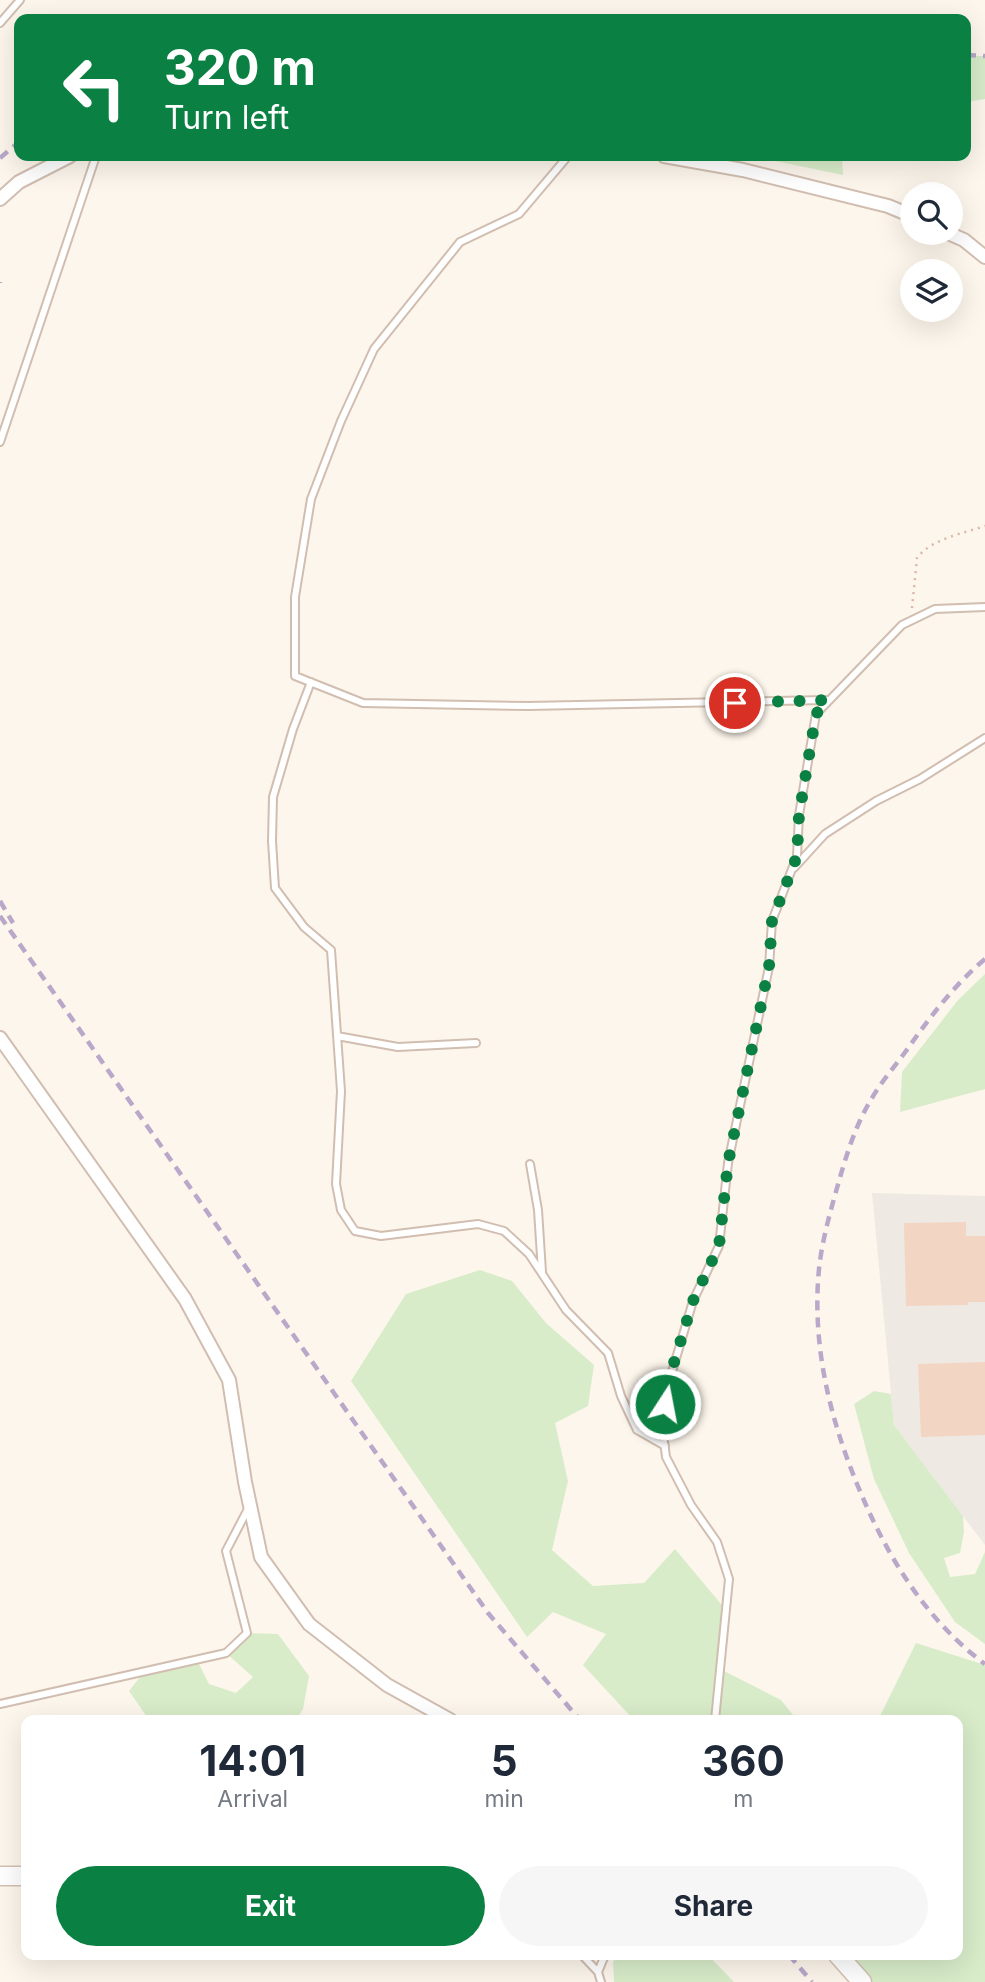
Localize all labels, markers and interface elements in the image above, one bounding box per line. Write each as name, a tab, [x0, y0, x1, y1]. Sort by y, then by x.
text: 320 m	[164, 38, 316, 97]
icon: left	[49, 42, 140, 133]
text: Turn left	[164, 98, 289, 137]
map controls	[900, 182, 963, 322]
button: search	[900, 182, 963, 245]
button: layers	[900, 259, 963, 322]
pin	[705, 673, 765, 733]
icon: arrive	[716, 684, 754, 722]
position arrow	[628, 1367, 702, 1441]
text: 14:01	[199, 1735, 306, 1786]
text: 5	[491, 1735, 518, 1786]
text: 360	[702, 1735, 785, 1786]
text: Arrival	[217, 1785, 288, 1813]
text: min	[484, 1785, 524, 1813]
text: m	[733, 1785, 753, 1813]
button: Exit	[56, 1866, 485, 1946]
button: Share	[499, 1866, 928, 1946]

